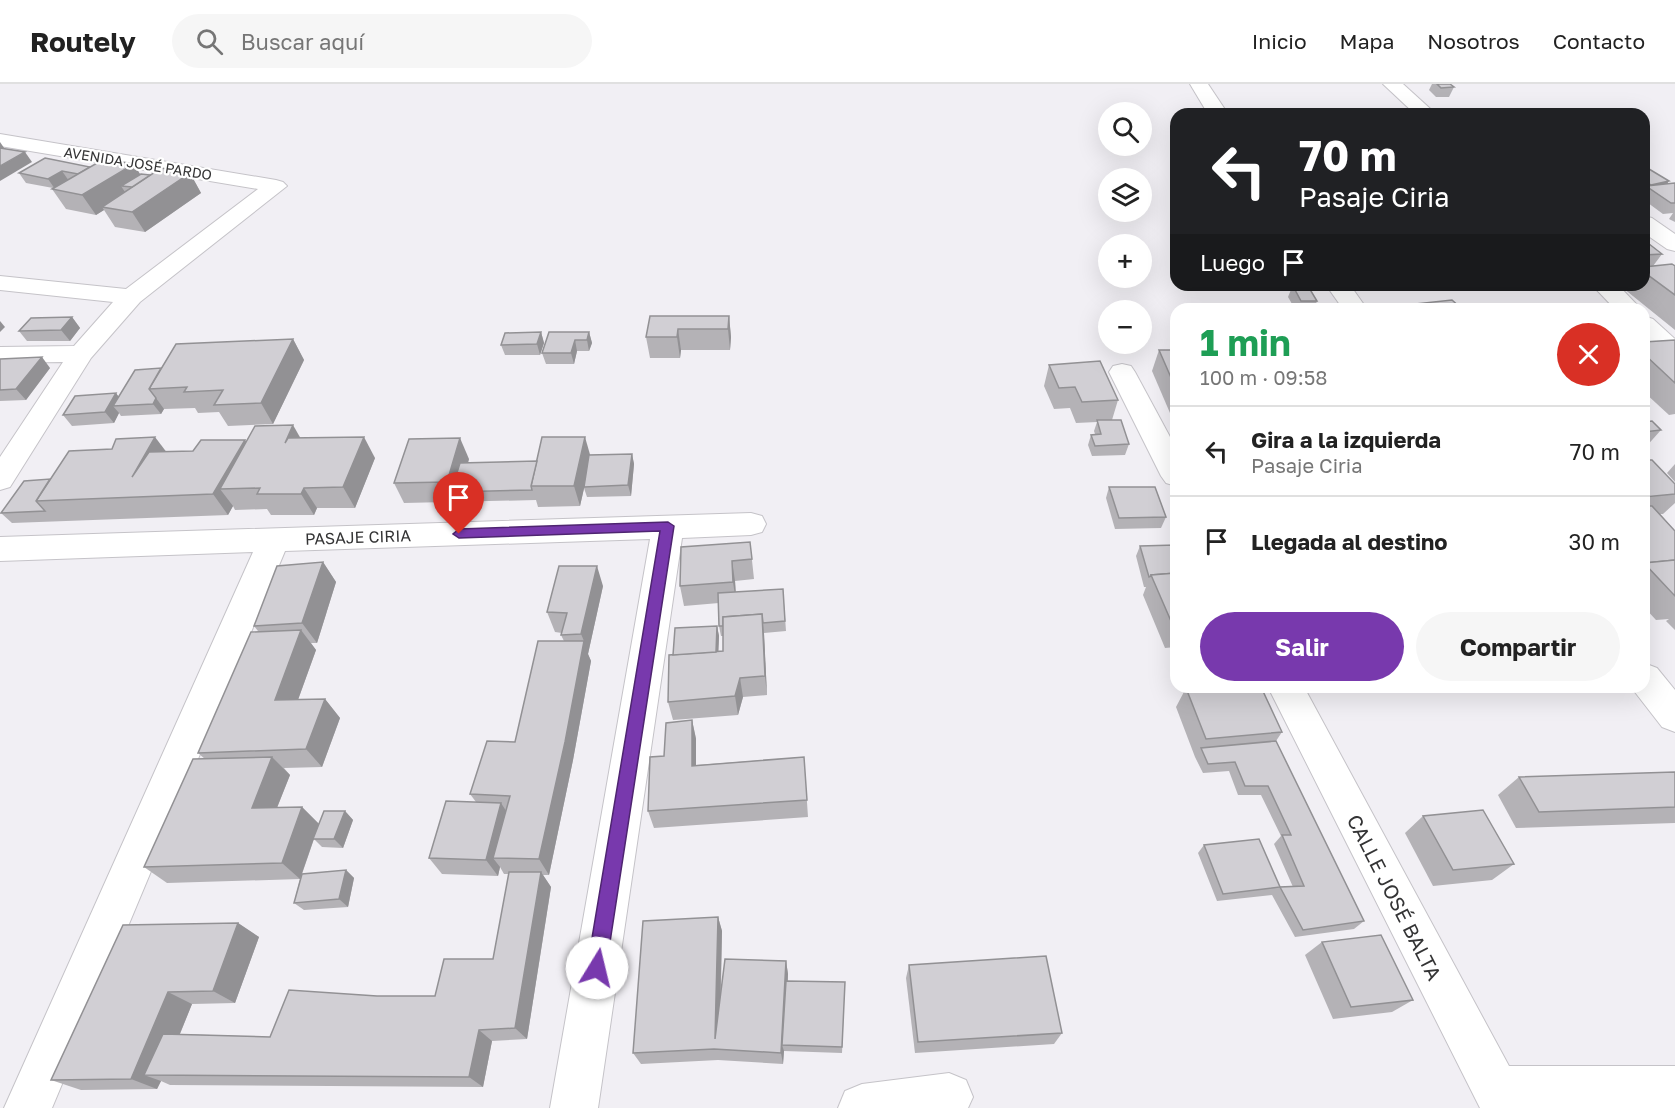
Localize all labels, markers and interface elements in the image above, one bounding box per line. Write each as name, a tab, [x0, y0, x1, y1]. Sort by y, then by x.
search box	[172, 14, 592, 68]
text: Routely	[30, 25, 136, 58]
icon: search	[193, 25, 226, 58]
text: Buscar aquí	[241, 28, 364, 55]
text: Inicio	[1252, 28, 1307, 54]
text: Mapa	[1340, 28, 1394, 54]
text: Nosotros	[1427, 28, 1520, 54]
text: Contacto	[1553, 28, 1645, 54]
map controls	[1098, 102, 1152, 354]
button: search	[1098, 102, 1152, 156]
text: 70 m	[1299, 130, 1396, 180]
icon: left	[1200, 132, 1278, 210]
street label: AVENIDA JOSÉ PARDO	[63, 143, 213, 183]
button: layers	[1098, 168, 1152, 222]
text: Pasaje Ciria	[1299, 181, 1450, 213]
button: +	[1098, 234, 1152, 288]
icon: arrive	[1277, 246, 1310, 279]
text: Luego	[1200, 249, 1265, 276]
button: −	[1098, 300, 1152, 354]
text: 1 min	[1200, 321, 1291, 364]
button: close	[1557, 323, 1620, 386]
text: 100 m · 09:58	[1200, 365, 1328, 389]
text: Gira a la izquierda	[1251, 426, 1441, 453]
icon: left	[1200, 435, 1233, 468]
text: 70 m	[1570, 438, 1620, 465]
text: Pasaje Ciria	[1251, 453, 1362, 477]
pin	[433, 472, 484, 534]
icon: arrive	[442, 481, 475, 514]
street label: PASAJE CIRIA	[305, 525, 412, 549]
icon: arrive	[1200, 525, 1233, 558]
text: Llegada al destino	[1251, 528, 1448, 555]
text: 30 m	[1569, 528, 1620, 555]
button: Salir	[1200, 612, 1404, 681]
button: Compartir	[1416, 612, 1620, 681]
street label: CALLE JOSÉ BALTA	[1343, 810, 1447, 984]
position arrow	[565, 936, 629, 1000]

